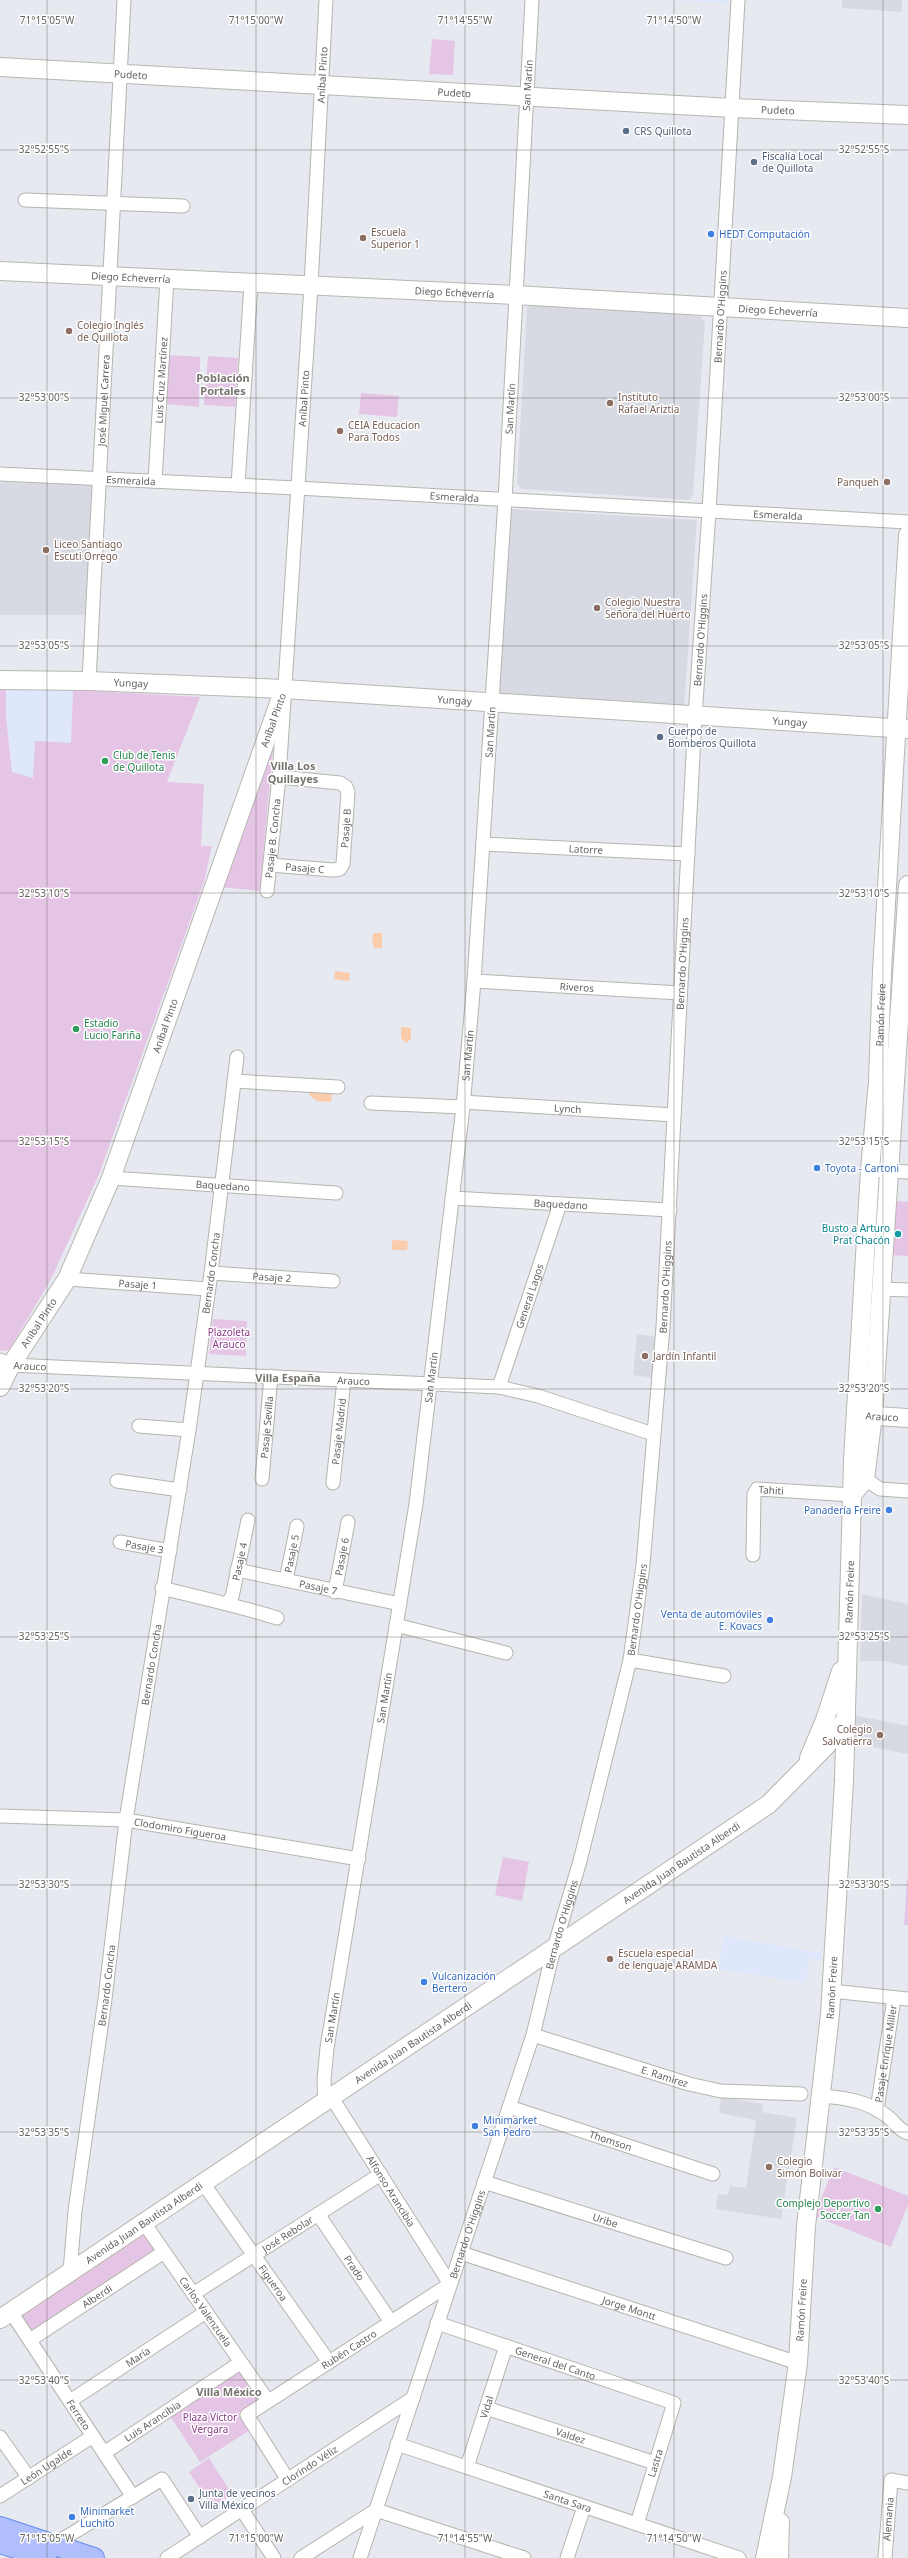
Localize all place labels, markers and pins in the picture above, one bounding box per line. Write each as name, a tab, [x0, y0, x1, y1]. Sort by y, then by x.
place label: CRS Quillota	[634, 124, 692, 138]
marker: CRS Quillota	[621, 126, 631, 136]
place label: Fiscalía Local de Quillota	[762, 149, 823, 175]
marker: Fiscalía Local de Quillota	[749, 157, 759, 167]
place label: Escuela Superior 1	[371, 225, 420, 251]
place label: HEDT Computación	[719, 227, 810, 241]
marker: HEDT Computación	[706, 229, 716, 239]
marker: Escuela Superior 1	[358, 233, 368, 243]
place label: Colegio Inglés de Quillota	[77, 318, 144, 344]
marker: Colegio Inglés de Quillota	[64, 326, 74, 336]
place label: Instituto Rafael Ariztia	[618, 390, 679, 416]
marker: Instituto Rafael Ariztia	[605, 398, 615, 408]
place label: CEIA Educacion Para Todos	[348, 418, 420, 444]
marker: CEIA Educacion Para Todos	[335, 426, 345, 436]
place label: Panqueh	[837, 475, 879, 489]
marker: Panqueh	[882, 477, 892, 487]
place label: Liceo Santiago Escuti Orrego	[54, 537, 122, 563]
marker: Liceo Santiago Escuti Orrego	[41, 545, 51, 555]
place label: Colegio Nuestra Señora del Huerto	[605, 595, 691, 621]
marker: Colegio Nuestra Señora del Huerto	[592, 603, 602, 613]
place label: Cuerpo de Bomberos Quillota	[668, 724, 756, 750]
marker: Cuerpo de Bomberos Quillota	[655, 732, 665, 742]
place label: Club de Tenis de Quillota	[113, 748, 175, 774]
marker: Club de Tenis de Quillota	[100, 756, 110, 766]
place label: Estadio Lucio Fariña	[84, 1016, 141, 1042]
marker: Estadio Lucio Fariña	[71, 1024, 81, 1034]
place label: Toyota - Cartoni	[825, 1161, 899, 1175]
marker: Toyota - Cartoni	[812, 1163, 822, 1173]
place label: Busto a Arturo Prat Chacón	[822, 1221, 890, 1247]
marker: Busto a Arturo Prat Chacón	[893, 1229, 903, 1239]
place label: Jardín Infantil	[652, 1349, 716, 1363]
marker: Jardín Infantil	[640, 1351, 650, 1361]
place label: Panadería Freire	[804, 1503, 881, 1517]
marker: Panadería Freire	[884, 1505, 894, 1515]
place label: Venta de automóviles E. Kovacs	[661, 1607, 762, 1633]
marker: Venta de automóviles E. Kovacs	[765, 1615, 775, 1625]
place label: Colegio Salvatierra	[822, 1722, 872, 1748]
marker: Colegio Salvatierra	[875, 1730, 885, 1740]
place label: Escuela especial de lenguaje ARAMDA	[618, 1946, 718, 1972]
marker: Escuela especial de lenguaje ARAMDA	[605, 1954, 615, 1964]
place label: Vulcanización Bertero	[432, 1969, 496, 1995]
marker: Vulcanización Bertero	[419, 1977, 429, 1987]
place label: Minimarket San Pedro	[483, 2113, 537, 2139]
marker: Minimarket San Pedro	[470, 2121, 480, 2131]
place label: Colegio Simón Bolivar	[777, 2154, 842, 2180]
marker: Colegio Simón Bolivar	[764, 2162, 774, 2172]
place label: Complejo Deportivo Soccer Tan	[776, 2196, 870, 2222]
marker: Complejo Deportivo Soccer Tan	[873, 2204, 883, 2214]
place label: Junta de vecinos Villa México	[198, 2486, 276, 2512]
marker: Junta de vecinos Villa México	[186, 2494, 196, 2504]
place label: Minimarket Luchito	[80, 2504, 134, 2530]
marker: Minimarket Luchito	[67, 2512, 77, 2522]

